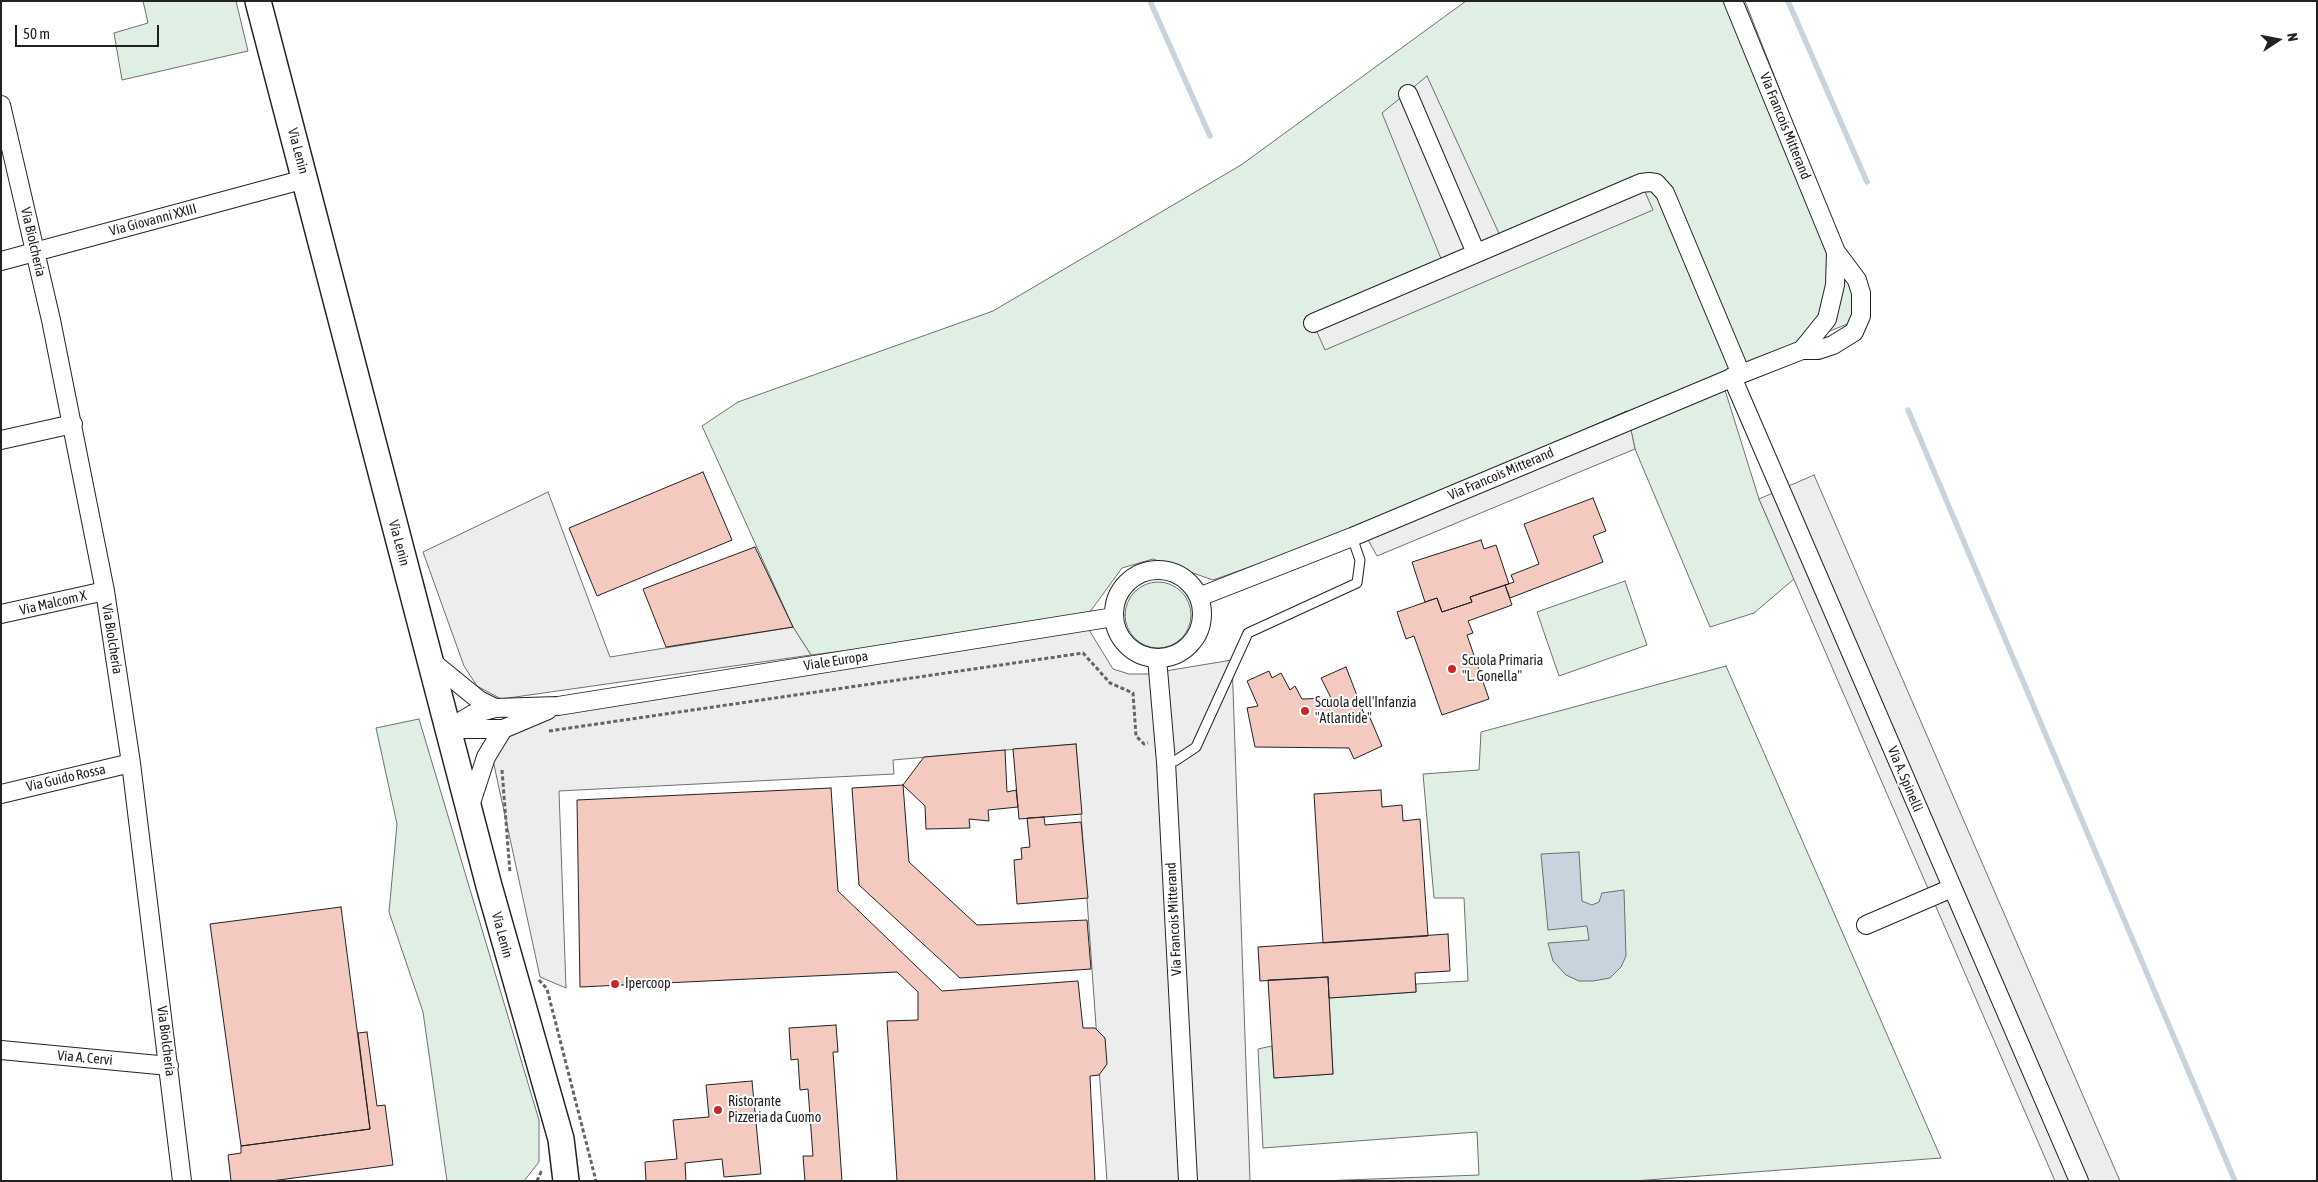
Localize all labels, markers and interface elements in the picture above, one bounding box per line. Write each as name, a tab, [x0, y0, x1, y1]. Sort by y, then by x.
scale bar	[18, 15, 161, 47]
north arrow	[2253, 15, 2303, 65]
text: 50 m	[23, 25, 50, 42]
text: N	[2284, 32, 2301, 43]
street label: Via Francois Mitterand	[1756, 70, 1814, 182]
street label: Via Lenin	[284, 126, 312, 176]
street label: Via Giovanni XXIII	[107, 200, 199, 240]
street label: Via Biolcheria	[17, 206, 49, 278]
street label: Via Francois Mitterand	[1445, 444, 1557, 504]
street label: Via Lenin	[385, 518, 413, 568]
street label: Via Malcom X	[18, 587, 88, 619]
street label: Via Biolcheria	[98, 603, 126, 675]
street label: Viale Europa	[803, 648, 869, 674]
place label: Scuola Primaria "L. Gonella"	[1462, 653, 1543, 686]
marker: Scuola Primaria "L. Gonella"	[1446, 663, 1458, 675]
place label: Scuola dell'Infanzia "Atlantide"	[1315, 695, 1417, 728]
marker: Scuola dell'Infanzia "Atlantide"	[1299, 705, 1311, 717]
street label: Via A. Spinelli	[1884, 744, 1926, 814]
street label: Via Guido Rossa	[25, 761, 107, 795]
street label: Via Francois Mitterand	[1163, 862, 1185, 976]
street label: Via Lenin	[488, 910, 516, 960]
place label: Ipercoop	[625, 976, 671, 992]
marker: Ipercoop	[609, 978, 621, 990]
street label: Via Biolcheria	[153, 1005, 179, 1077]
street label: Via A. Cervi	[57, 1047, 113, 1069]
place label: Ristorante Pizzeria da Cuomo	[728, 1094, 821, 1126]
marker: Ristorante Pizzeria da Cuomo	[712, 1104, 724, 1116]

